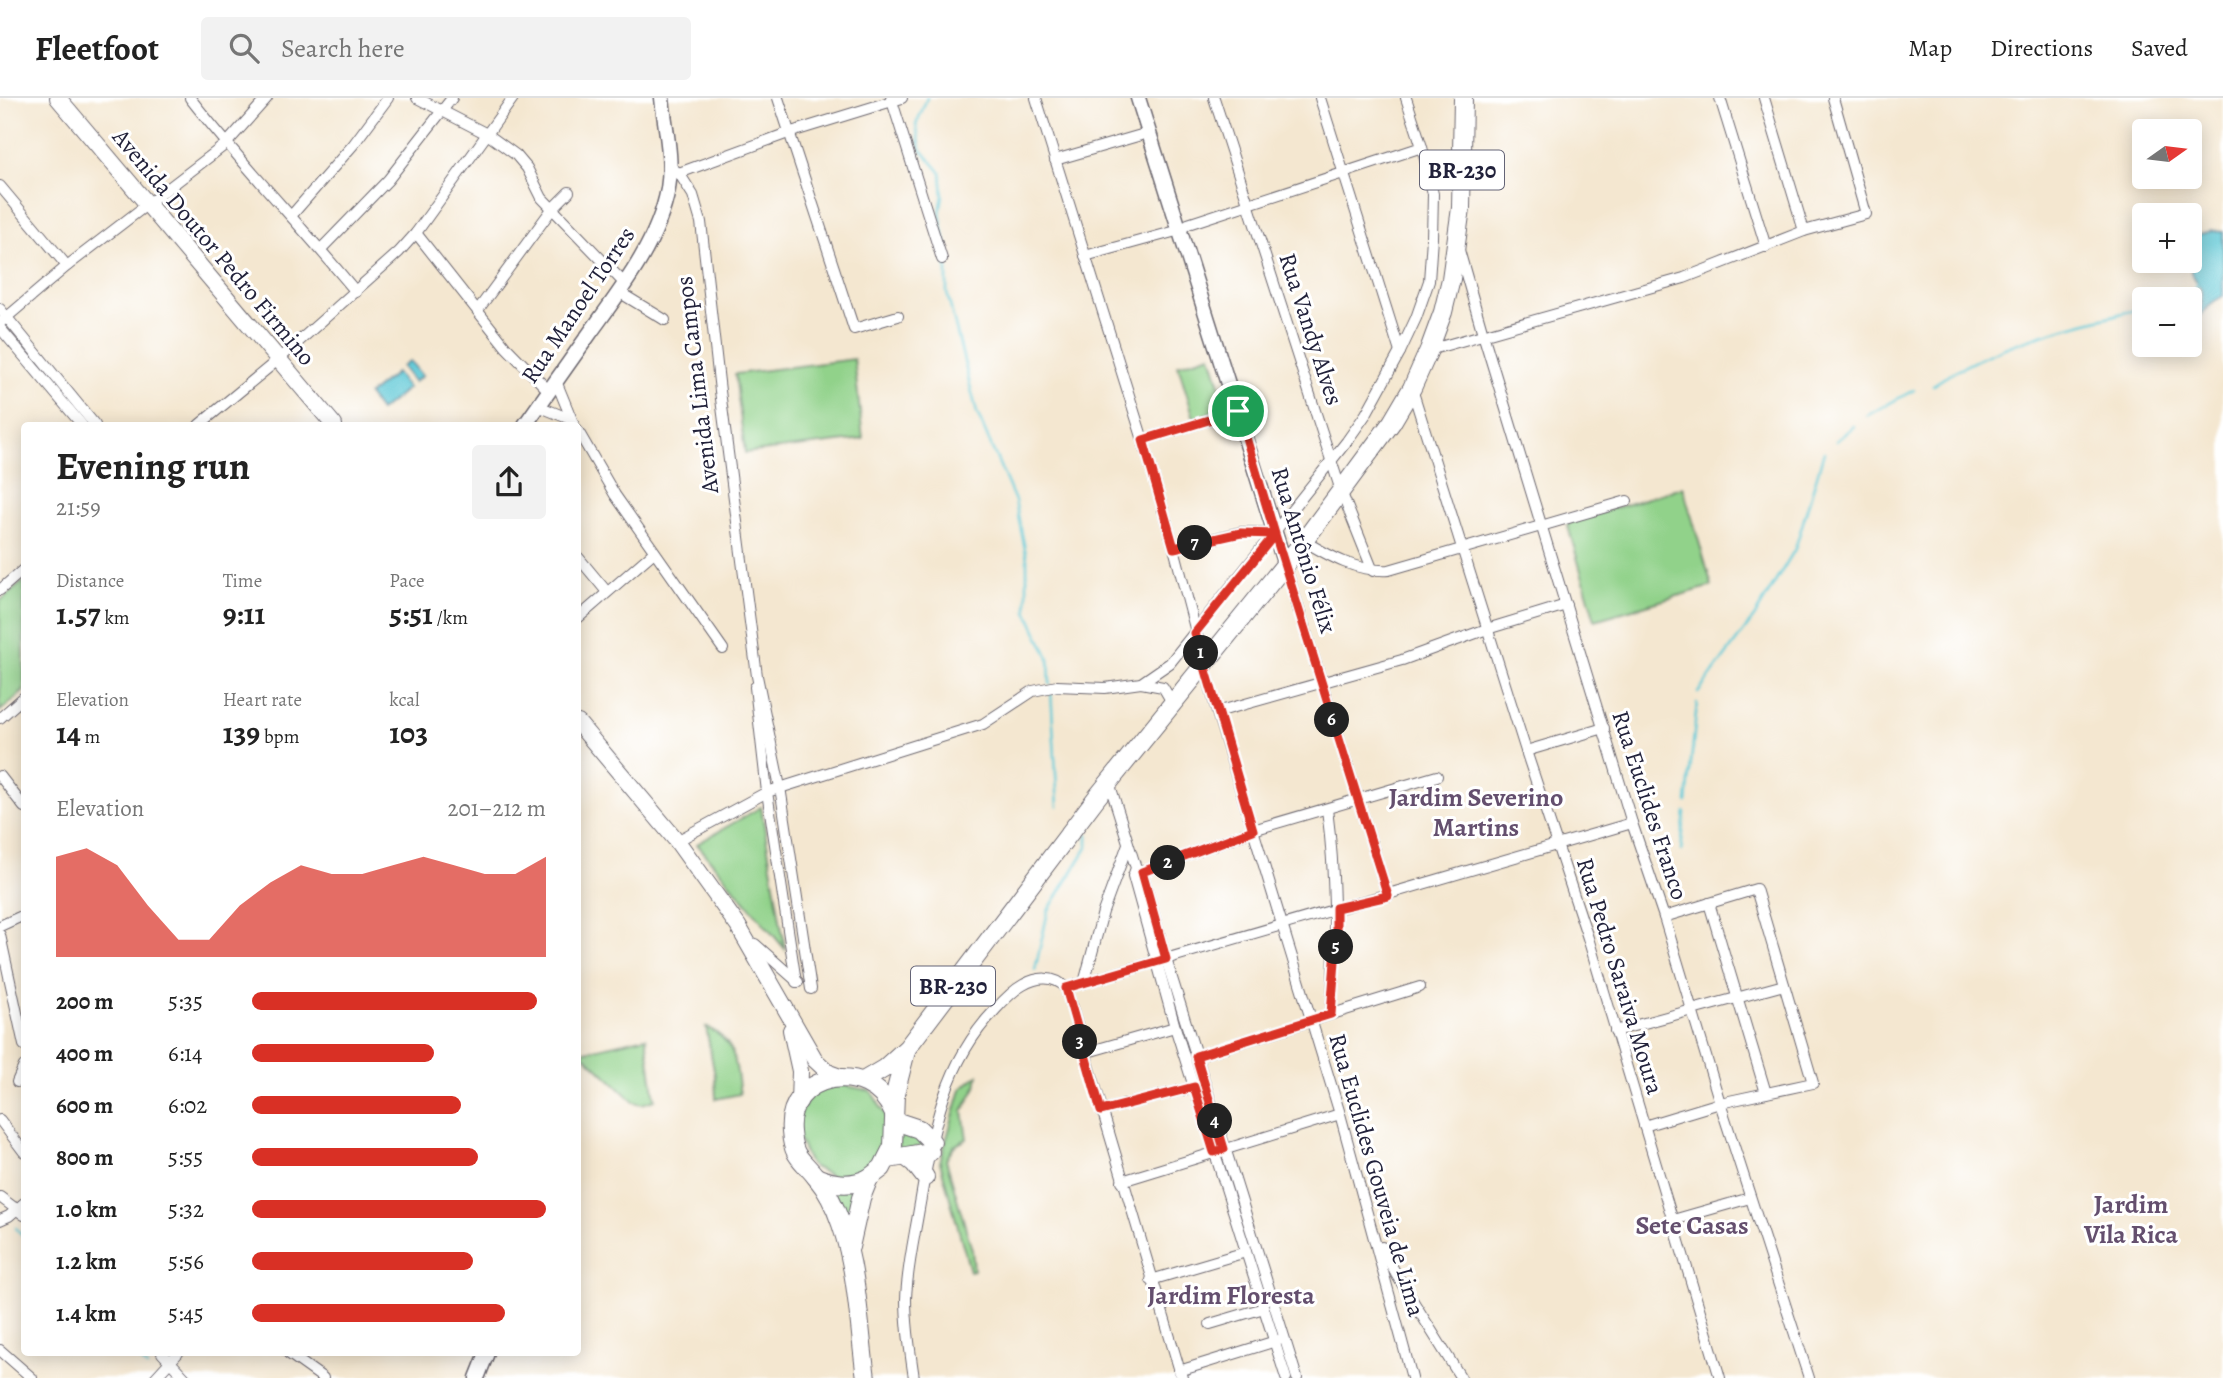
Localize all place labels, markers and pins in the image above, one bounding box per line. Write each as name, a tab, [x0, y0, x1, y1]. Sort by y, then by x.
pin	[1208, 381, 1268, 441]
pin: 7	[1178, 526, 1212, 560]
pin: 1	[1184, 636, 1218, 670]
pin: 6	[1314, 702, 1350, 738]
pin: 2	[1150, 846, 1186, 880]
pin: 5	[1318, 930, 1354, 964]
pin: 3	[1062, 1024, 1098, 1060]
pin: 4	[1198, 1104, 1232, 1138]

